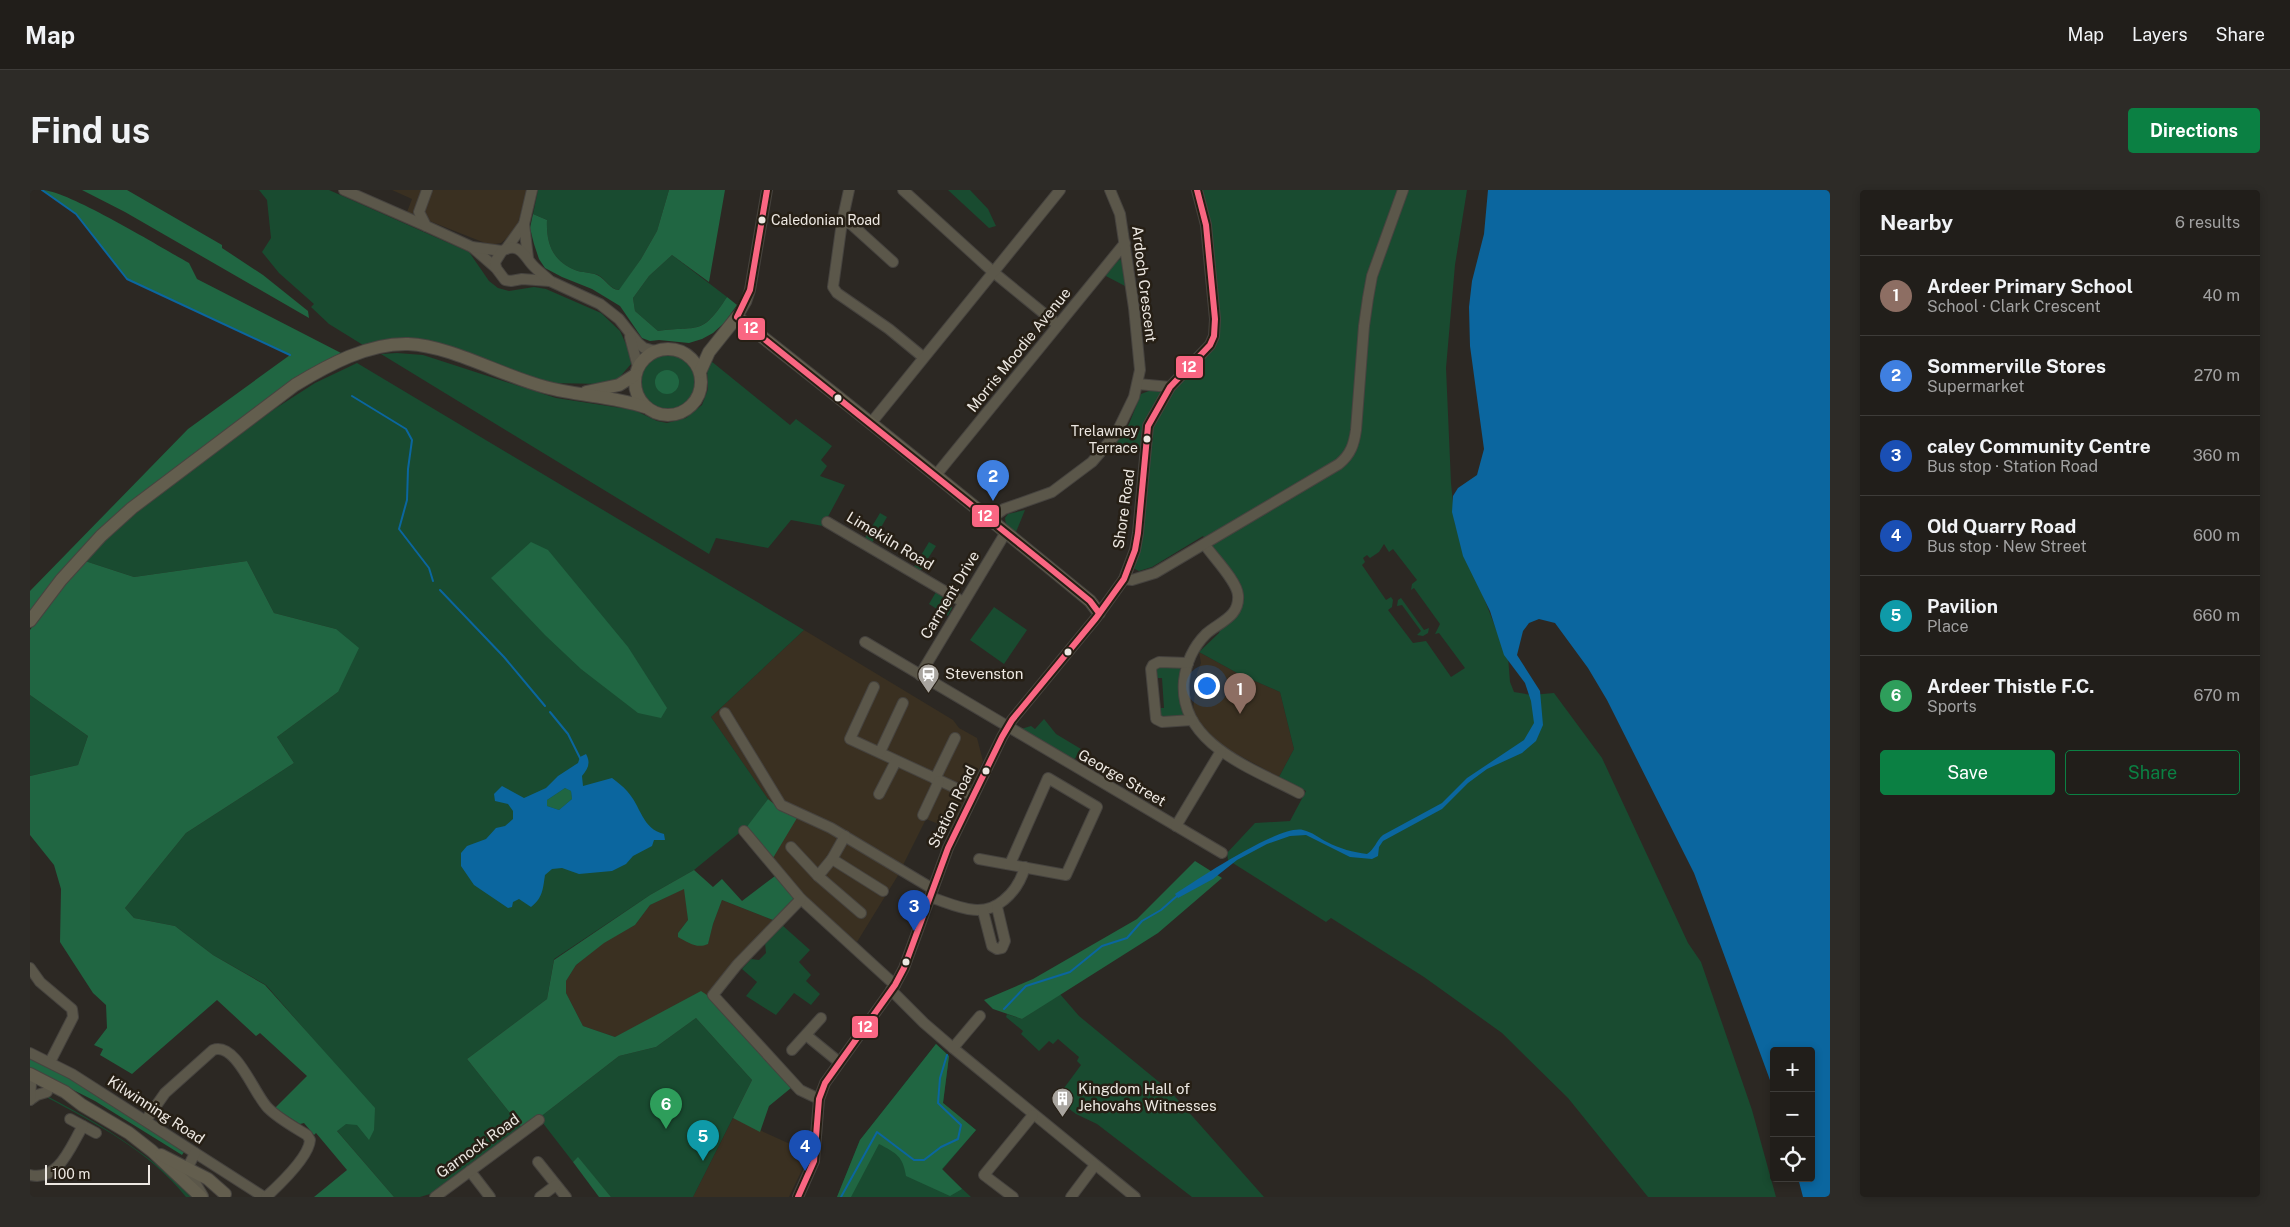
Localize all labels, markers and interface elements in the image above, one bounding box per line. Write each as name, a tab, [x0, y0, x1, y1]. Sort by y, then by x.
text: Map	[25, 21, 75, 49]
text: Map	[2068, 24, 2104, 45]
text: Layers	[2132, 24, 2188, 45]
text: Share	[2216, 24, 2265, 45]
button: Directions	[2128, 108, 2260, 153]
text: Find us	[30, 110, 150, 151]
text: Nearby	[1880, 210, 1953, 235]
place label: Caledonian Road	[771, 212, 880, 228]
text: 6 results	[2175, 213, 2240, 232]
marker: Caledonian Road	[757, 215, 767, 225]
street label: Ardoch Crescent	[1129, 225, 1160, 343]
text: Ardeer Primary School	[1927, 275, 2133, 297]
street label: Morris Moodie Avenue	[963, 284, 1074, 415]
text: 1	[1893, 286, 1899, 305]
text: 40 m	[2202, 286, 2240, 305]
text: School · Clark Crescent	[1927, 297, 2101, 316]
line badge: 12	[737, 317, 766, 341]
text: 12	[744, 320, 759, 336]
line badge: 12	[1175, 355, 1204, 379]
text: Sommerville Stores	[1927, 355, 2106, 377]
text: 12	[1182, 359, 1197, 375]
text: 2	[1891, 366, 1901, 385]
text: 270 m	[2194, 366, 2240, 385]
text: Supermarket	[1927, 377, 2024, 396]
unlabelled marker	[833, 393, 843, 403]
place label: Trelawney Terrace	[1071, 423, 1138, 456]
marker: Trelawney Terrace	[1142, 434, 1152, 444]
text: caley Community Centre	[1927, 435, 2151, 457]
text: 3	[1891, 446, 1901, 465]
text: 360 m	[2193, 446, 2240, 465]
text: Bus stop · Station Road	[1927, 457, 2098, 476]
pin: 2	[977, 460, 1009, 501]
street label: Shore Road	[1109, 468, 1138, 550]
line badge: 12	[971, 504, 1000, 528]
street label: Limekiln Road	[844, 508, 937, 573]
text: 12	[978, 508, 993, 524]
text: Old Quarry Road	[1927, 515, 2076, 537]
text: 4	[1891, 526, 1901, 545]
text: 600 m	[2193, 526, 2240, 545]
text: Bus stop · New Street	[1927, 537, 2087, 556]
street label: Carment Drive	[917, 548, 982, 642]
text: Pavilion	[1927, 595, 1998, 617]
text: 5	[1891, 606, 1901, 625]
text: 660 m	[2193, 606, 2240, 625]
text: Place	[1927, 617, 1969, 636]
unlabelled marker	[1063, 647, 1073, 657]
station icon: Stevenston	[917, 662, 941, 693]
place label: Stevenston	[945, 665, 1023, 682]
your location	[1194, 673, 1220, 699]
pin: 1	[1224, 673, 1256, 714]
text: Ardeer Thistle F.C.	[1927, 675, 2094, 697]
text: 6	[1891, 686, 1901, 705]
text: 670 m	[2194, 686, 2240, 705]
text: Sports	[1927, 697, 1977, 716]
street label: George Street	[1075, 746, 1169, 810]
button: Save	[1880, 750, 2055, 795]
button: Share	[2065, 750, 2240, 795]
street label: Station Road	[924, 763, 979, 851]
unlabelled marker	[981, 766, 991, 776]
pin: 3	[898, 890, 930, 931]
unlabelled marker	[901, 957, 911, 967]
line badge: 12	[851, 1015, 879, 1039]
text: 12	[858, 1019, 873, 1035]
map controls	[1770, 1047, 1815, 1182]
button: +	[1770, 1047, 1815, 1092]
street label: Kilwinning Road	[105, 1072, 208, 1147]
place label: Kingdom Hall of Jehovahs Witnesses	[1078, 1080, 1217, 1114]
building icon: Kingdom Hall of Jehovahs Witnesses	[1050, 1086, 1074, 1117]
pin: 6	[650, 1088, 682, 1129]
button: −	[1770, 1092, 1815, 1137]
street label: Garnock Road	[433, 1110, 522, 1181]
pin: 5	[687, 1120, 719, 1161]
pin: 4	[789, 1130, 821, 1171]
button: locate	[1770, 1137, 1815, 1182]
scale bar	[45, 1162, 150, 1185]
text: 100 m	[52, 1166, 90, 1182]

